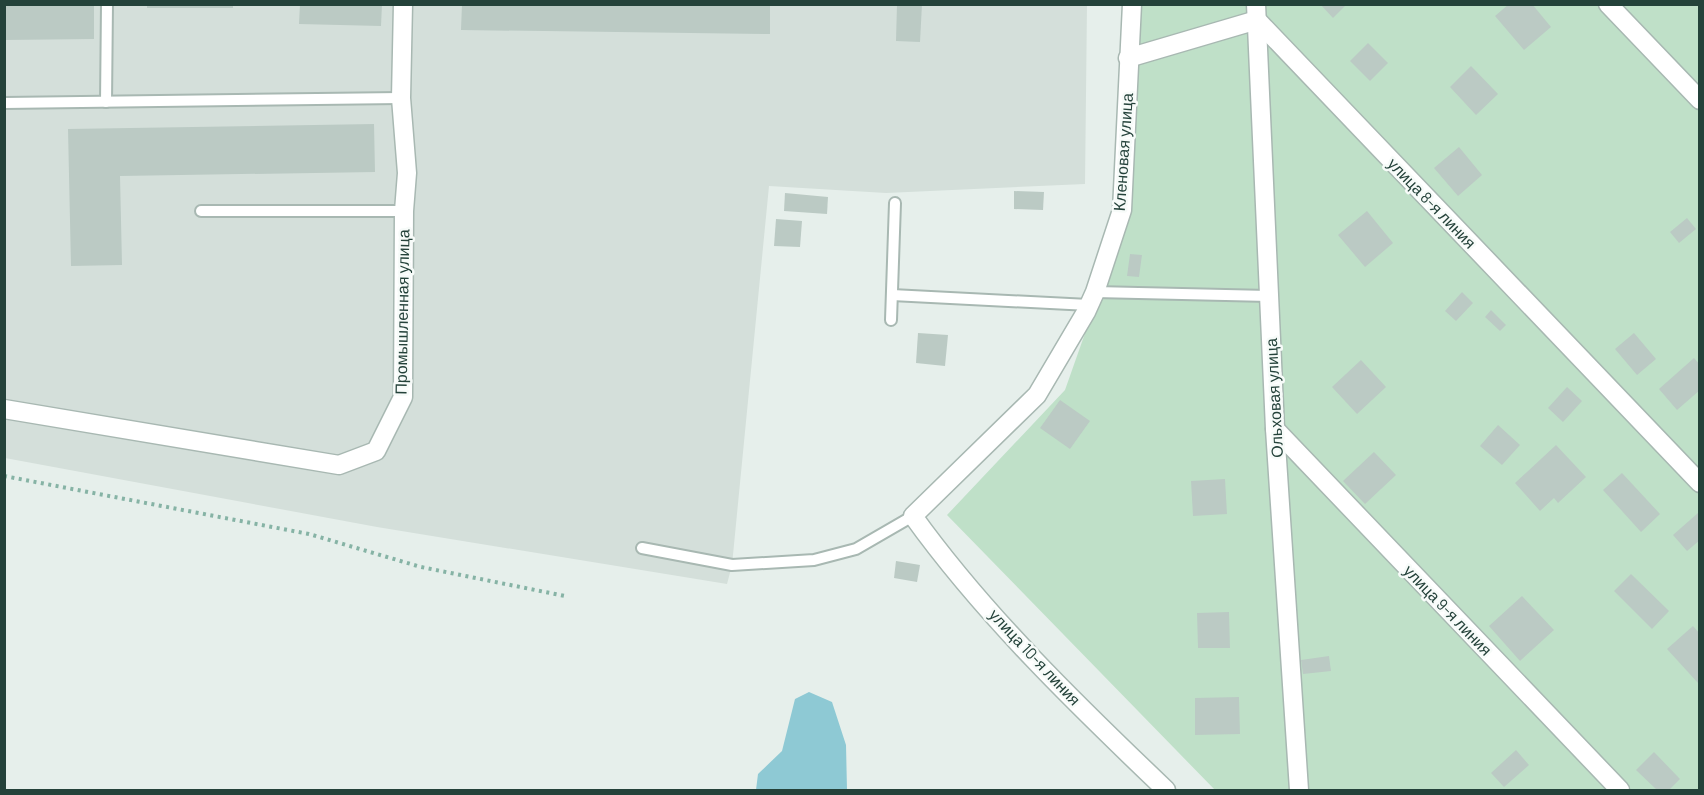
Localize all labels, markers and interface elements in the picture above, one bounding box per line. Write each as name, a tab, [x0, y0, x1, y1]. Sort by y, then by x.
street label: Кленовая улица	[1109, 92, 1136, 212]
street label: улица 8-я линия	[1384, 153, 1480, 252]
street label: Промышленная улица	[391, 229, 412, 395]
street label: Ольховая улица	[1261, 338, 1286, 458]
street label: улица 9-я линия	[1400, 560, 1496, 659]
street label: улица 10-я линия	[986, 605, 1085, 709]

